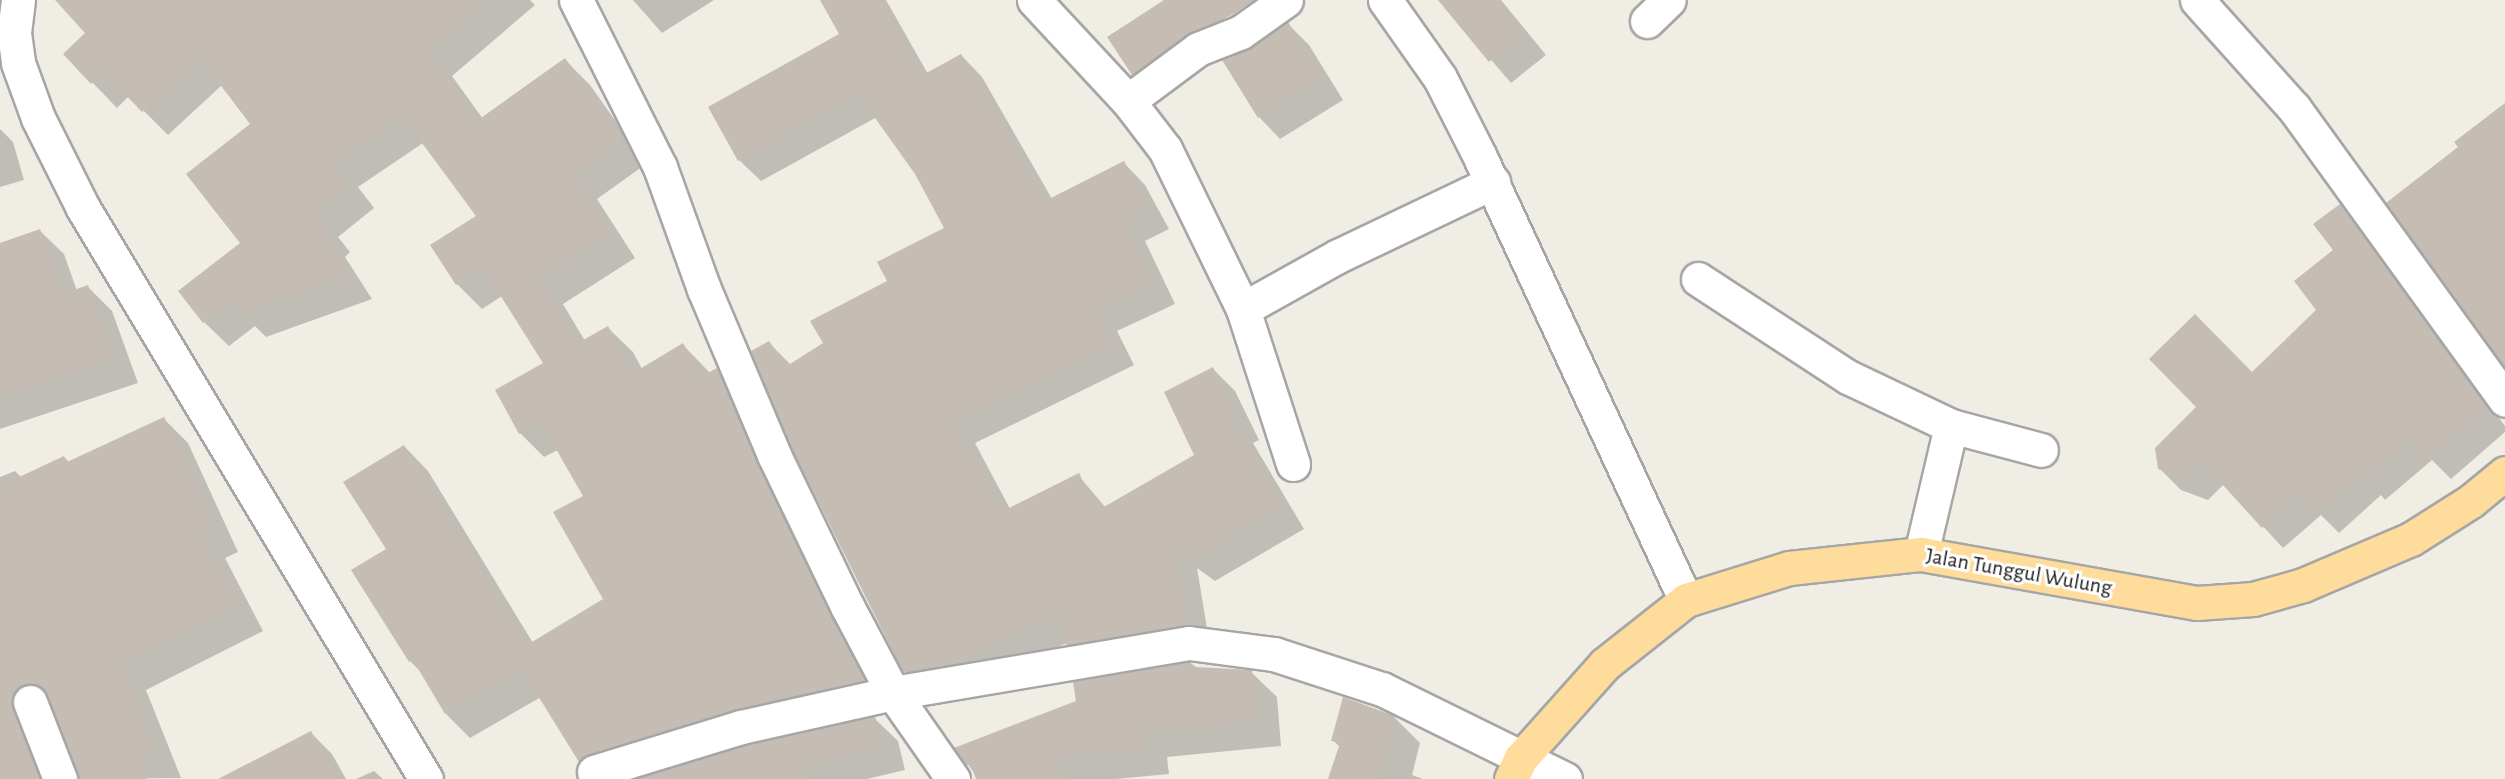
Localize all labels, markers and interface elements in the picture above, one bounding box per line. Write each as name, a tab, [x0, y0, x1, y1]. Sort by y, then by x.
street label: Jalan Tunggul Wulung	[1924, 543, 2114, 601]

